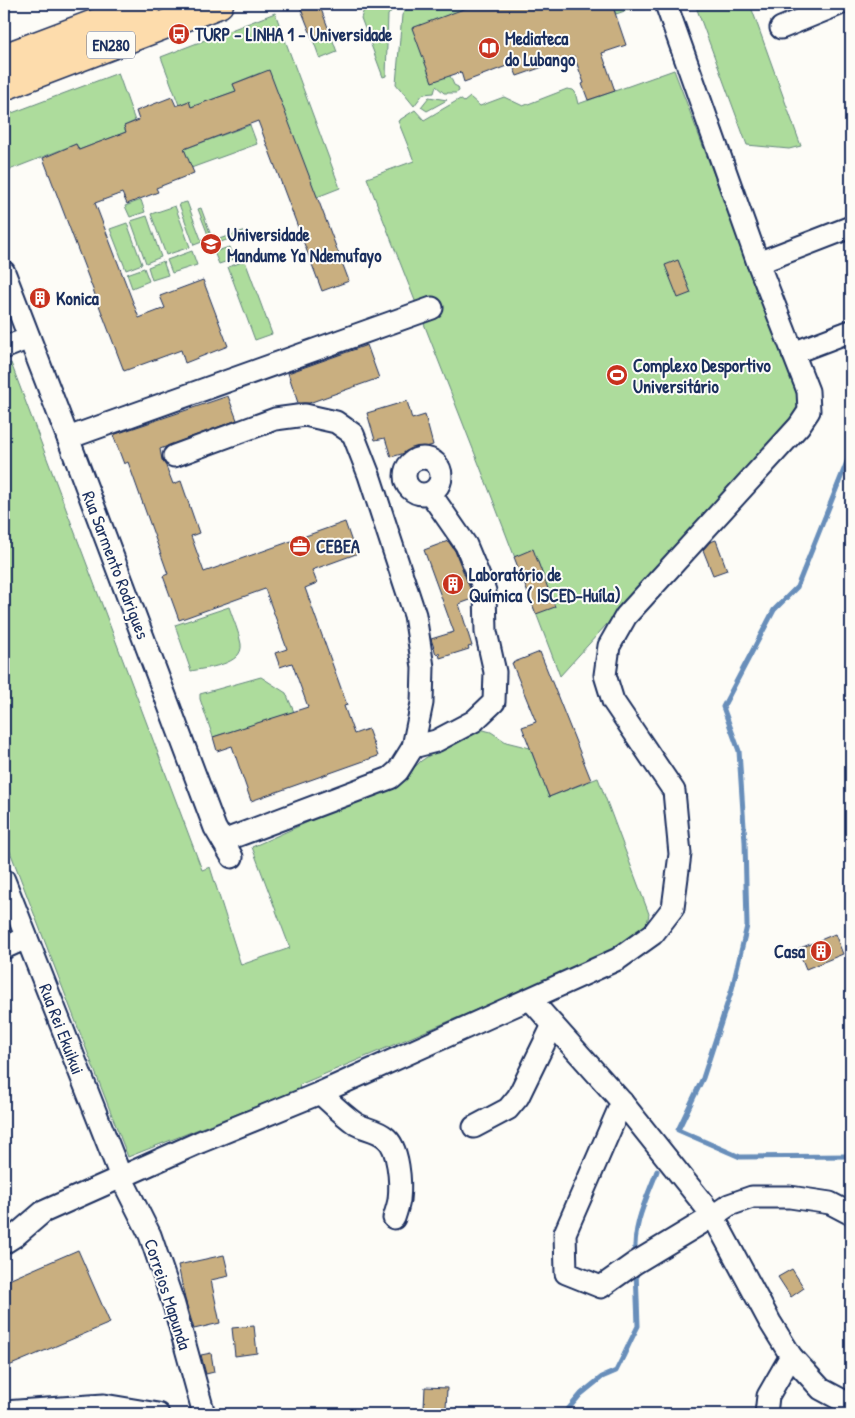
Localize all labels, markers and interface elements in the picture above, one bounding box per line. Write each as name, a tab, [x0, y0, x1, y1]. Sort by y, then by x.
bus stop icon: TURP - LINHA 1 - Universidade	[167, 22, 191, 46]
place label: TURP - LINHA 1 - Universidade	[194, 22, 393, 47]
place label: Mediateca do Lubango	[505, 26, 576, 73]
road number: EN280	[87, 32, 135, 58]
library icon: Mediateca do Lubango	[477, 36, 501, 60]
place label: Universidade Mandume Ya Ndemufayo	[227, 222, 382, 269]
school or university icon: Universidade Mandume Ya Ndemufayo	[199, 232, 223, 256]
building icon: Konica	[28, 286, 52, 310]
place label: Konica	[56, 286, 100, 311]
place label: Complexo Desportivo Universitário	[633, 353, 771, 399]
sports icon: Complexo Desportivo Universitário	[605, 363, 629, 387]
street label: Rua Sarmento Rodrigues	[76, 487, 156, 643]
office icon: CEBEA	[288, 534, 312, 558]
place label: CEBEA	[316, 534, 360, 559]
place label: Laboratório de Química ( ISCED-Huíla)	[469, 562, 621, 608]
building icon: Laboratório de Química ( ISCED-Huíla)	[441, 572, 465, 596]
place label: Casa	[774, 939, 806, 964]
building icon: Casa	[809, 939, 833, 963]
street label: Rua Rei Ekuikui	[33, 980, 91, 1078]
street label: Correios Mapunda	[138, 1235, 198, 1353]

